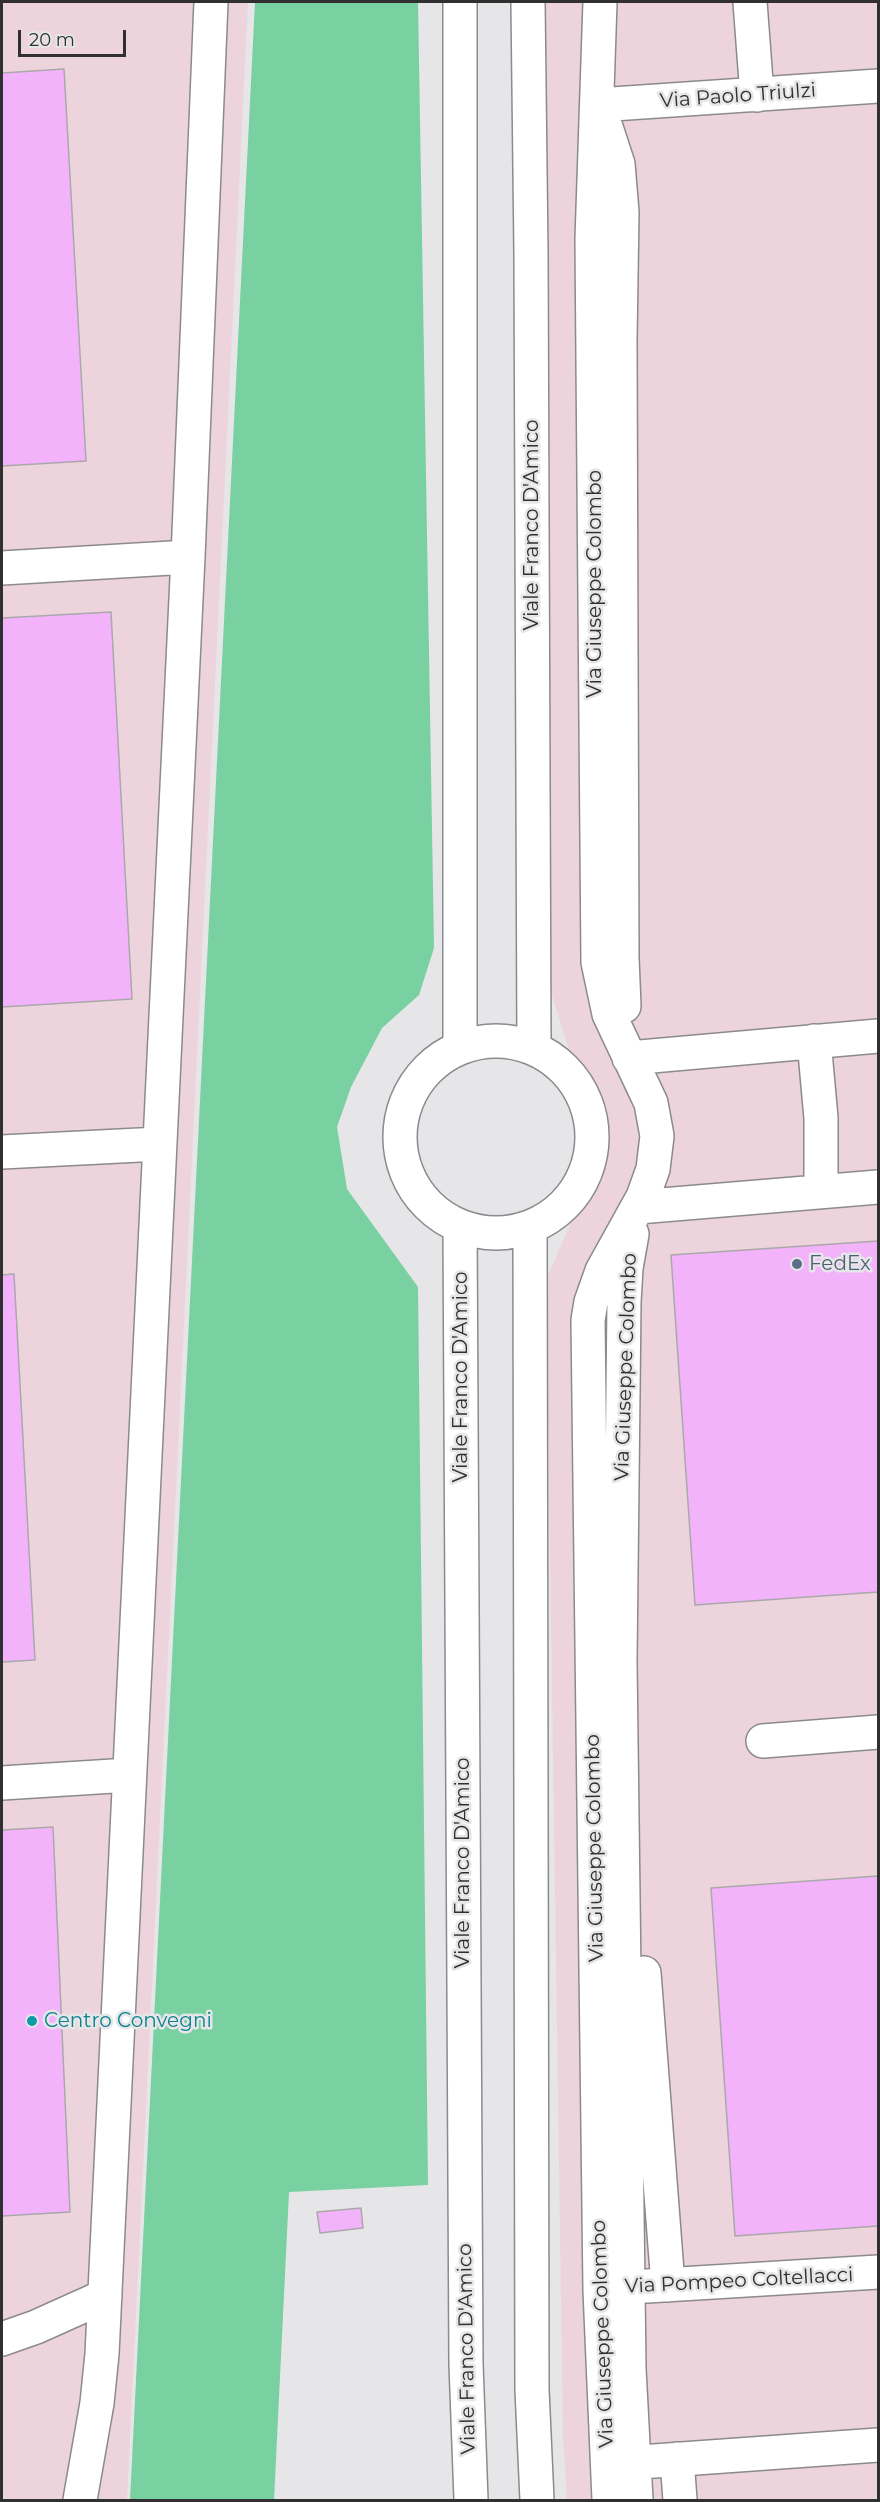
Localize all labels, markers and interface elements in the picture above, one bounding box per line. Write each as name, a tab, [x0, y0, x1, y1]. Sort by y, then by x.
scale bar	[21, 18, 129, 56]
text: 20 m	[29, 29, 75, 51]
street label: Via Paolo Triulzi	[659, 79, 817, 113]
street label: Viale Franco D'Amico	[520, 419, 544, 631]
street label: Via Giuseppe Colombo	[583, 470, 607, 698]
place label: FedEx	[809, 1252, 871, 1276]
street label: Via Giuseppe Colombo	[610, 1253, 642, 1481]
marker: FedEx	[790, 1257, 804, 1271]
street label: Viale Franco D'Amico	[449, 1271, 473, 1483]
street label: Via Giuseppe Colombo	[581, 1734, 609, 1962]
street label: Viale Franco D'Amico	[451, 1757, 475, 1969]
place label: Centro Convegni	[44, 2009, 212, 2033]
marker: Centro Convegni	[25, 2014, 39, 2028]
street label: Via Giuseppe Colombo	[587, 2220, 619, 2448]
street label: Viale Franco D'Amico	[453, 2243, 481, 2455]
street label: Via Pompeo Coltellacci	[624, 2263, 854, 2299]

